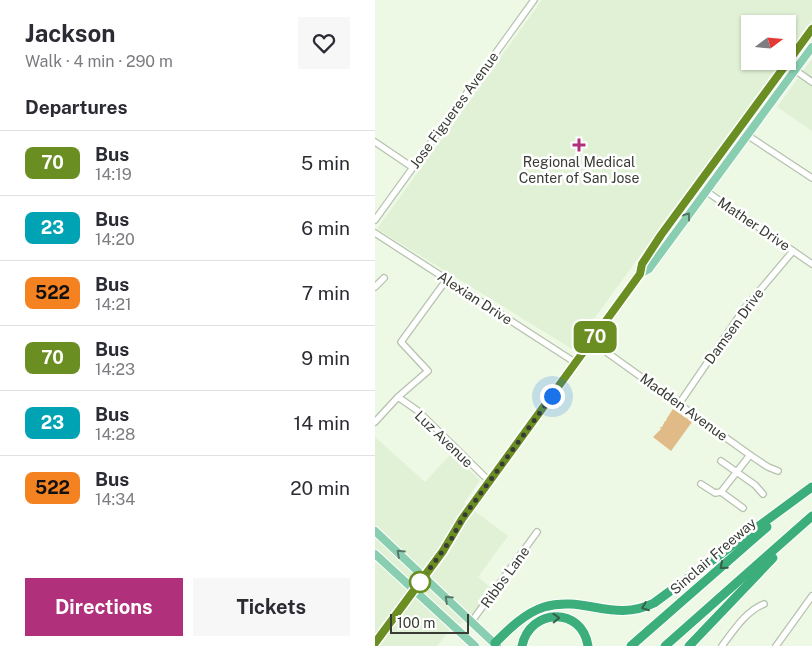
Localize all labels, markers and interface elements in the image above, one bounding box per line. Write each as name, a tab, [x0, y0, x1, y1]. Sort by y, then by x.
north arrow	[741, 15, 796, 70]
map controls	[741, 15, 796, 70]
button: heart	[298, 17, 350, 69]
text: Jackson	[25, 19, 115, 47]
street label: Jose Figueres Avenue	[406, 49, 502, 171]
text: Walk · 4 min · 290 m	[25, 52, 173, 71]
text: Departures	[25, 96, 128, 118]
marker: Regional Medical Center of San Jose	[572, 138, 586, 152]
text: Bus	[95, 143, 129, 165]
text: 70	[41, 152, 64, 173]
text: 5 min	[301, 152, 350, 174]
place label: Regional Medical Center of San Jose	[519, 154, 639, 186]
text: 14:19	[95, 165, 132, 184]
street label: Mather Drive	[715, 194, 793, 254]
text: Bus	[95, 208, 129, 230]
one-way arrow	[682, 213, 690, 222]
text: 23	[41, 217, 64, 238]
text: 6 min	[301, 217, 350, 239]
text: 14:20	[95, 230, 135, 249]
street label: Alexian Drive	[435, 268, 515, 328]
text: Bus	[95, 273, 129, 295]
text: 522	[35, 282, 70, 303]
text: 7 min	[302, 282, 350, 304]
street label: Damsen Drive	[701, 285, 767, 367]
text: 14:21	[95, 295, 132, 314]
line badge: 70	[573, 321, 617, 353]
text: 70	[584, 326, 606, 347]
text: Bus	[95, 338, 129, 360]
text: 70	[41, 347, 64, 368]
text: 9 min	[301, 347, 350, 369]
text: 14:23	[95, 360, 135, 379]
street label: Madden Avenue	[637, 370, 731, 444]
your location	[540, 384, 565, 409]
text: Bus	[95, 403, 129, 425]
street label: Luz Avenue	[412, 407, 476, 471]
text: 23	[41, 412, 64, 433]
text: 14 min	[293, 412, 350, 434]
text: 14:28	[95, 425, 135, 444]
text: Bus	[95, 468, 129, 490]
text: 522	[35, 477, 70, 498]
text: 20 min	[290, 477, 350, 499]
text: 14:34	[95, 490, 135, 509]
street label: Sinclair Freeway	[667, 514, 759, 597]
street label: Ribbs Lane	[477, 543, 533, 611]
one-way arrow	[397, 550, 406, 559]
one-way arrow	[719, 560, 728, 569]
unlabelled marker	[409, 571, 431, 593]
button: Directions	[25, 578, 183, 636]
button: Tickets	[193, 578, 350, 636]
one-way arrow	[445, 596, 454, 605]
one-way arrow	[641, 601, 649, 611]
scale bar	[390, 611, 469, 634]
one-way arrow	[552, 613, 560, 623]
text: 100 m	[397, 615, 435, 631]

